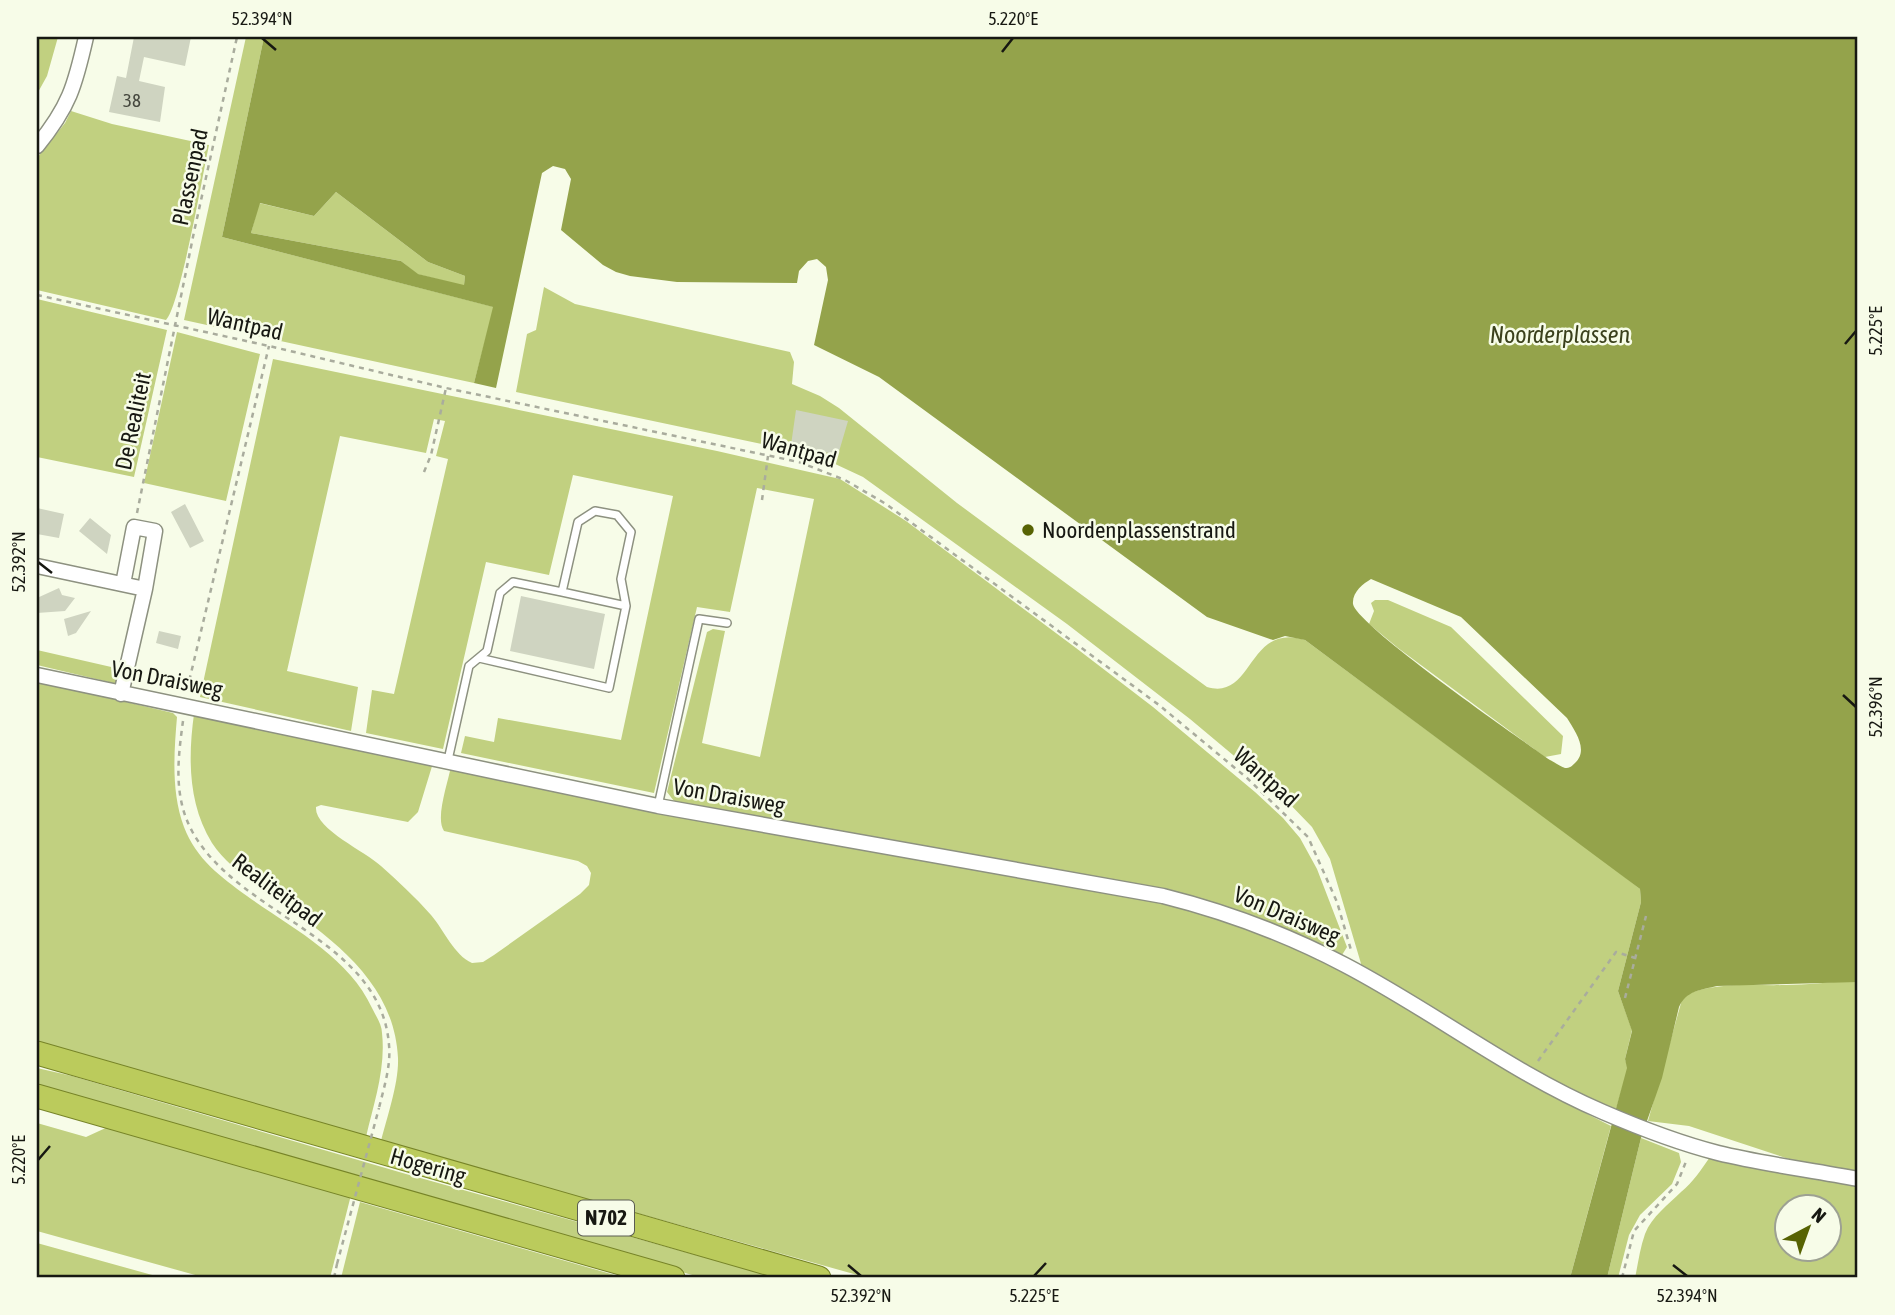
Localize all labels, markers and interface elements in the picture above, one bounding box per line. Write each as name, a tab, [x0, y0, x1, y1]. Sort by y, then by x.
text: 52.394°N	[231, 8, 293, 29]
text: 5.220°E	[988, 8, 1038, 29]
house number: 38	[123, 89, 141, 111]
street label: Plassenpad	[167, 126, 213, 228]
street label: Wantpad	[205, 303, 285, 345]
text: 5.225°E	[1865, 306, 1886, 356]
water label: Noorderplassen	[1490, 321, 1631, 348]
street label: De Realiteit	[110, 370, 156, 472]
street label: Wantpad	[758, 427, 840, 473]
place label: Noordenplassenstrand	[1042, 517, 1236, 543]
marker: Noordenplassenstrand	[1020, 522, 1036, 538]
text: 52.392°N	[8, 531, 29, 593]
street label: Von Draisweg	[109, 655, 225, 703]
text: 52.396°N	[1865, 676, 1886, 738]
street label: Wantpad	[1229, 742, 1303, 812]
street label: Von Draisweg	[671, 773, 787, 819]
street label: Realiteitpad	[227, 848, 327, 932]
street label: Von Draisweg	[1230, 881, 1344, 949]
text: 5.220°E	[8, 1135, 29, 1185]
street label: Hogering	[387, 1143, 469, 1189]
north arrow	[1772, 1192, 1842, 1262]
road number: N702	[578, 1200, 634, 1236]
text: N	[1808, 1203, 1831, 1227]
text: 52.392°N	[830, 1285, 892, 1306]
text: 5.225°E	[1009, 1285, 1059, 1306]
text: 52.394°N	[1656, 1285, 1718, 1306]

